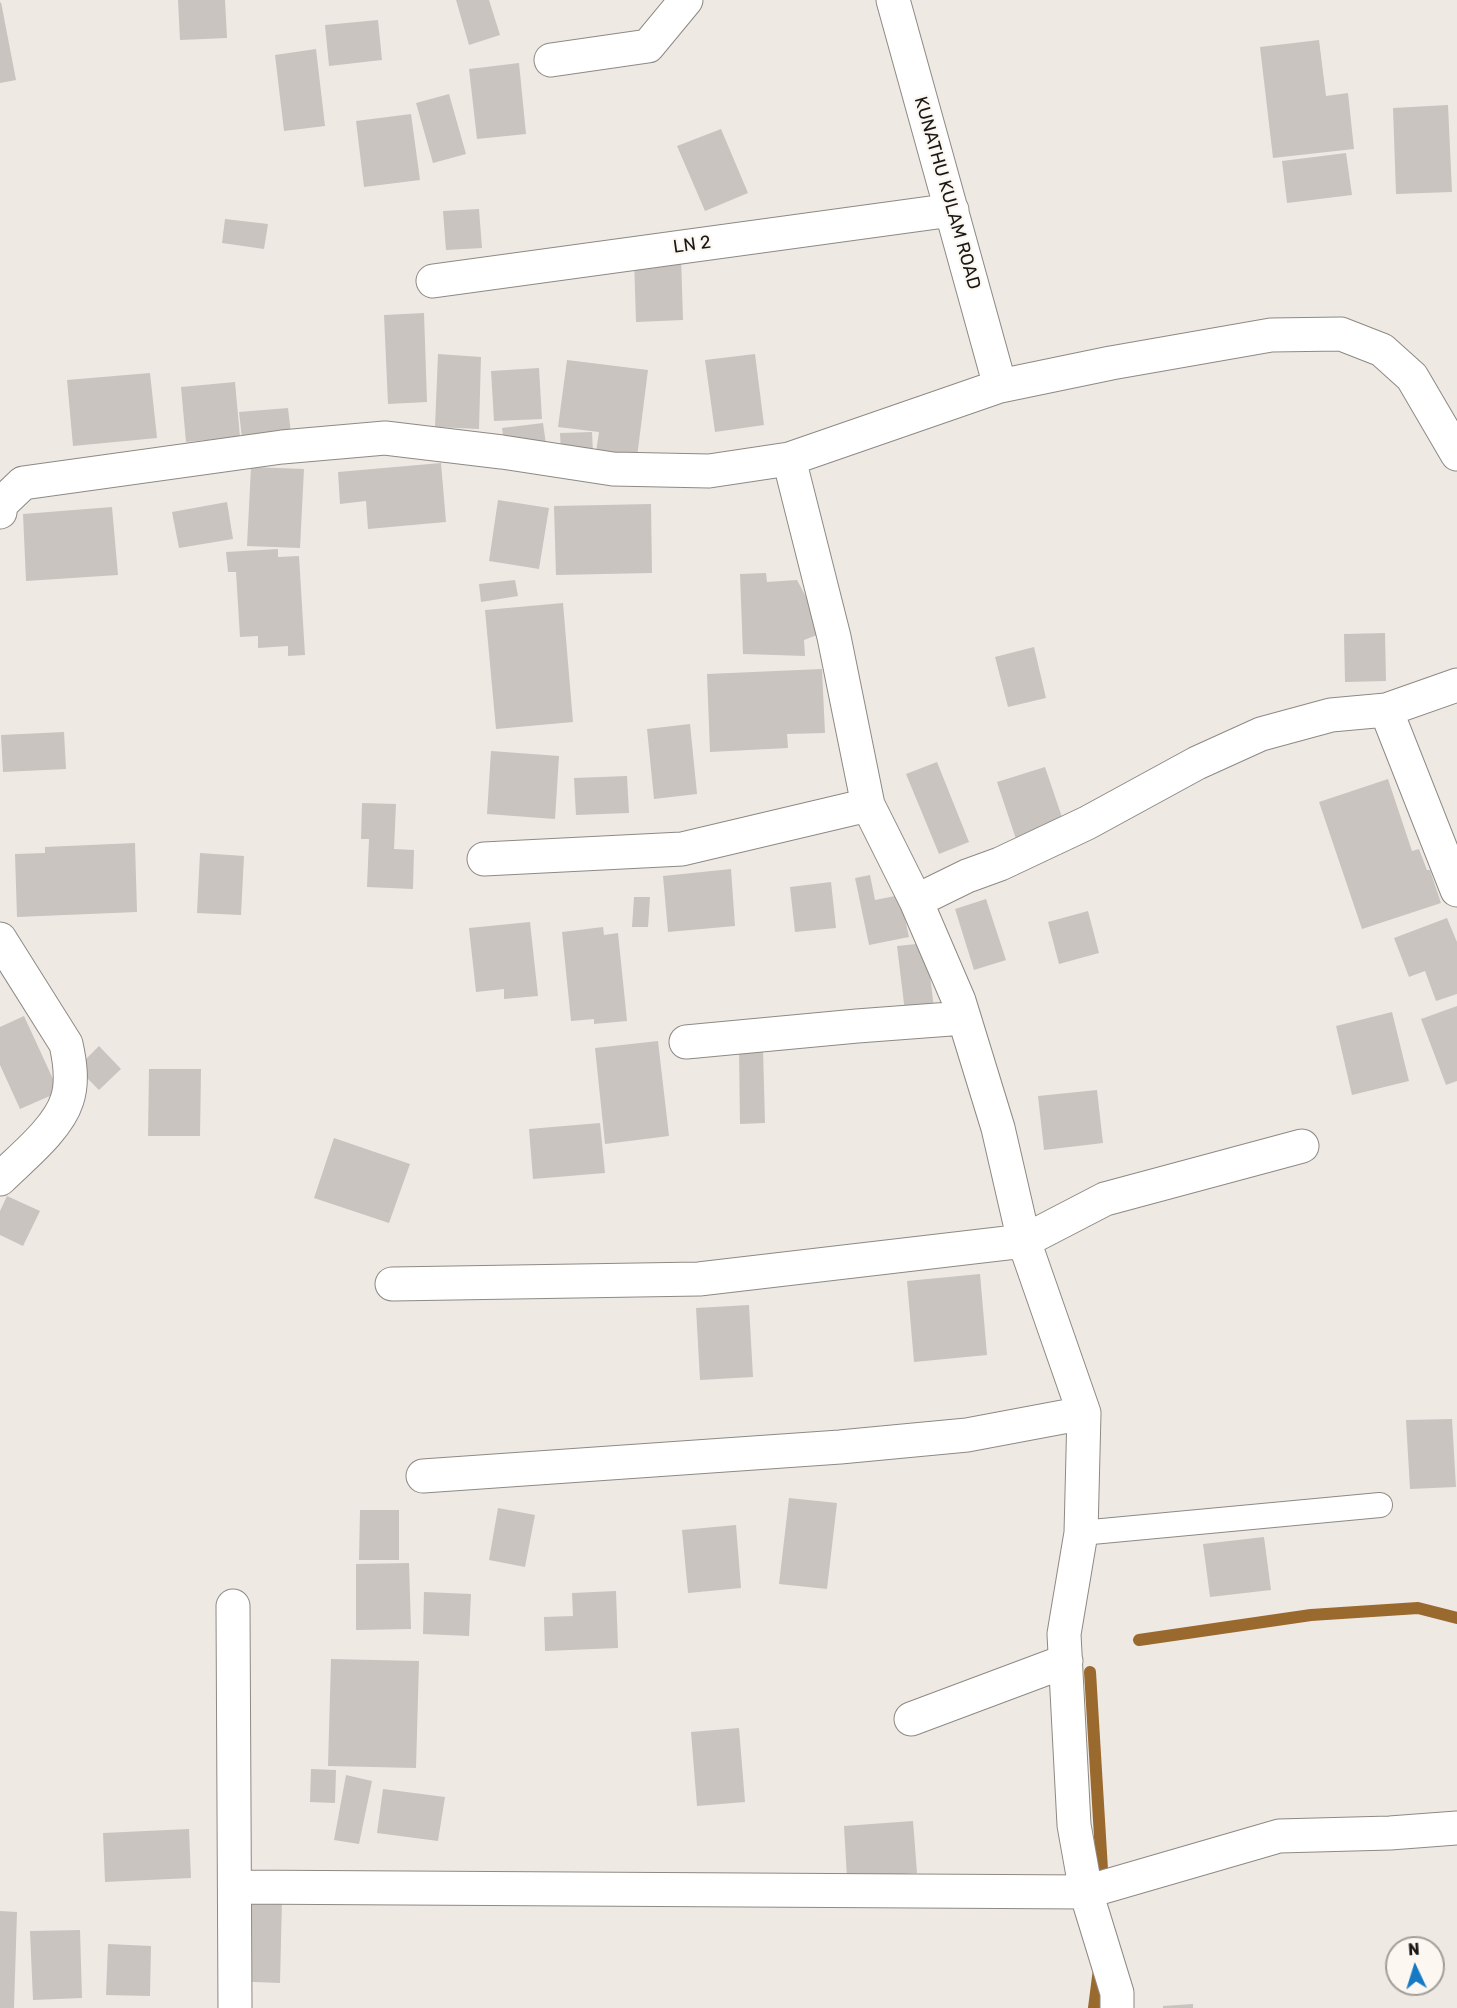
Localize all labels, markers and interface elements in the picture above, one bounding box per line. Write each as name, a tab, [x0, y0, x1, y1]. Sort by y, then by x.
street label: KUNATHU KULAM ROAD	[909, 94, 985, 292]
street label: LN 2	[672, 232, 712, 258]
north arrow	[1385, 1936, 1445, 1996]
text: N	[1407, 1940, 1420, 1959]

